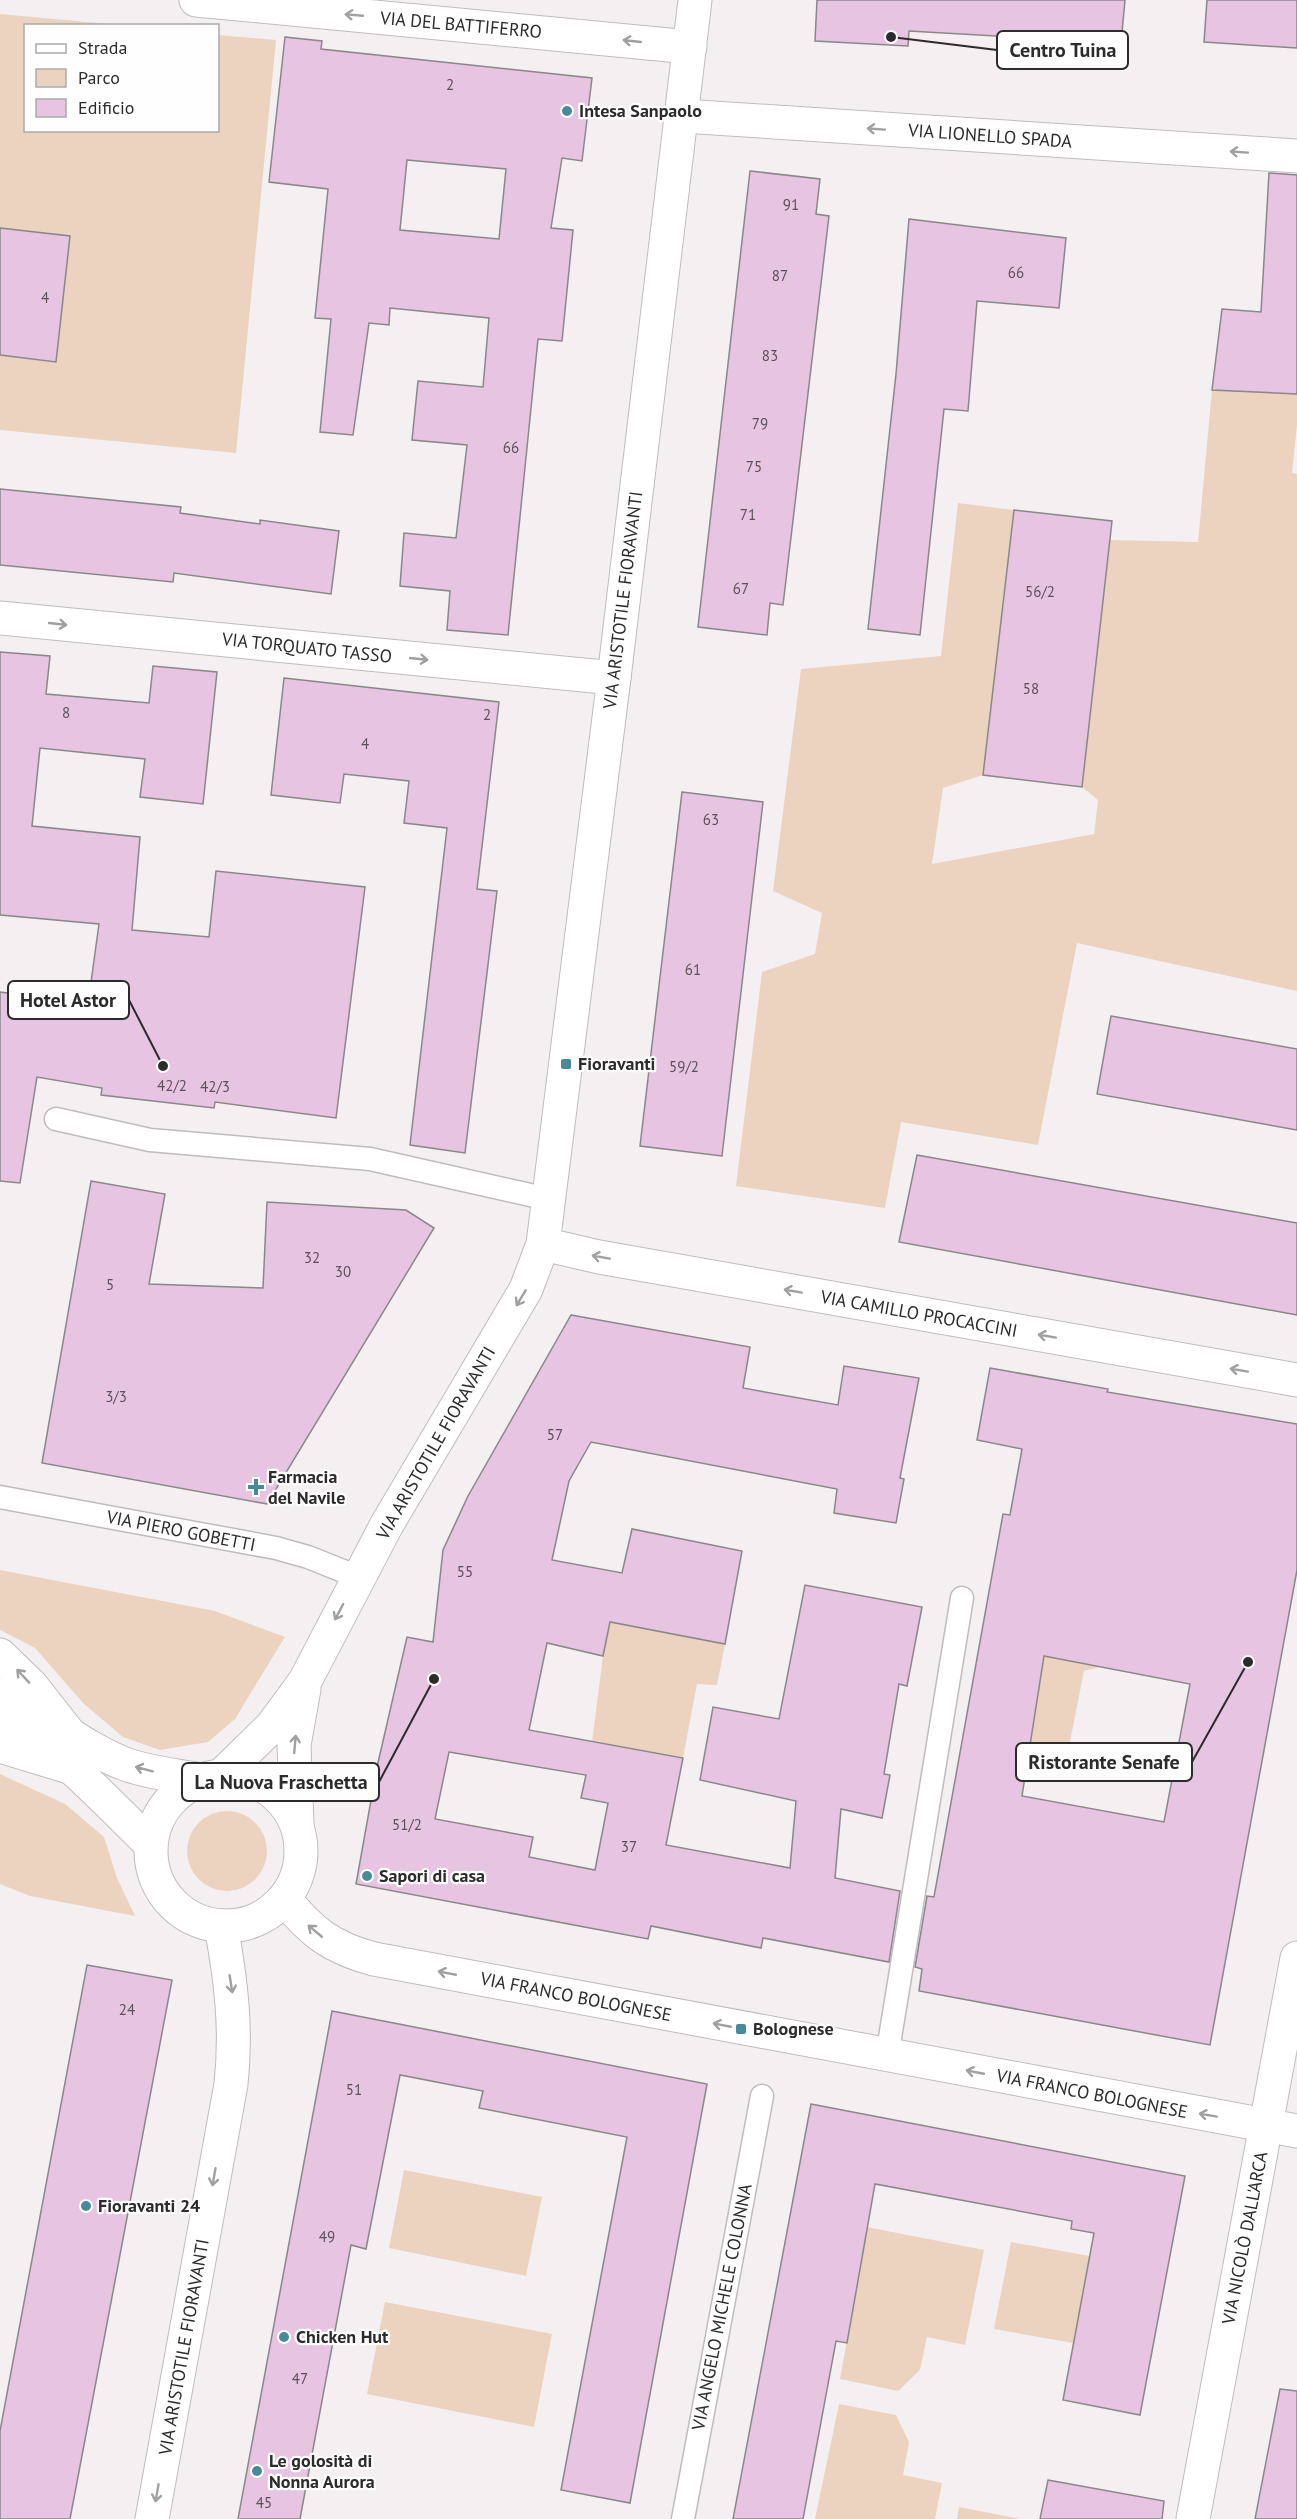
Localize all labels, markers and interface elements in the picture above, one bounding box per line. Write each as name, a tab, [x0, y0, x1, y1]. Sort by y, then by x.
street label: VIA DEL BATTIFERRO	[378, 6, 543, 43]
one-way arrow	[344, 9, 364, 20]
legend	[24, 24, 219, 132]
callout: Centro Tuina	[997, 31, 1128, 69]
one-way arrow	[622, 35, 642, 46]
text: Strada	[78, 36, 127, 59]
text: Centro Tuina	[1010, 37, 1116, 63]
text: Parco	[78, 66, 120, 89]
house number: 2	[446, 75, 454, 94]
text: Edificio	[78, 96, 134, 119]
place label: Intesa Sanpaolo	[579, 99, 702, 122]
marker: Intesa Sanpaolo	[560, 104, 574, 118]
street label: VIA LIONELLO SPADA	[906, 118, 1073, 153]
one-way arrow	[867, 123, 887, 134]
one-way arrow	[1229, 146, 1249, 157]
house number: 91	[783, 195, 799, 214]
house number: 66	[1008, 263, 1024, 282]
house number: 87	[772, 266, 788, 285]
house number: 4	[41, 288, 49, 307]
house number: 83	[762, 346, 778, 365]
house number: 79	[752, 414, 768, 433]
house number: 66	[503, 438, 519, 457]
house number: 75	[746, 457, 762, 476]
street label: VIA ARISTOTILE FIORAVANTI	[598, 490, 647, 711]
house number: 71	[740, 505, 756, 524]
house number: 67	[733, 579, 749, 598]
house number: 56/2	[1025, 582, 1055, 601]
one-way arrow	[48, 619, 68, 630]
street label: VIA TORQUATO TASSO	[220, 627, 393, 668]
one-way arrow	[409, 654, 429, 665]
house number: 58	[1023, 679, 1039, 698]
house number: 8	[62, 703, 70, 722]
house number: 2	[483, 705, 491, 724]
house number: 4	[361, 734, 369, 753]
house number: 63	[703, 810, 719, 829]
house number: 61	[685, 960, 701, 979]
callout: Hotel Astor	[8, 981, 129, 1019]
text: Hotel Astor	[20, 987, 116, 1013]
place label: Fioravanti	[578, 1052, 655, 1075]
marker: Fioravanti	[559, 1057, 573, 1071]
house number: 59/2	[669, 1057, 699, 1076]
house number: 42/2	[157, 1076, 187, 1095]
house number: 42/3	[200, 1077, 230, 1096]
house number: 32	[304, 1248, 320, 1267]
one-way arrow	[592, 1252, 612, 1263]
house number: 30	[335, 1262, 351, 1281]
house number: 5	[106, 1275, 114, 1294]
street label: VIA CAMILLO PROCACCINI	[818, 1285, 1019, 1342]
one-way arrow	[784, 1286, 804, 1297]
one-way arrow	[514, 1289, 526, 1306]
one-way arrow	[1038, 1330, 1058, 1341]
street label: VIA ARISTOTILE FIORAVANTI	[370, 1342, 500, 1544]
one-way arrow	[1230, 1364, 1250, 1375]
house number: 3/3	[105, 1387, 127, 1406]
house number: 57	[547, 1425, 563, 1444]
place label: Farmacia del Navile	[268, 1465, 345, 1509]
marker: Farmacia del Navile	[249, 1480, 263, 1494]
street label: VIA PIERO GOBETTI	[104, 1505, 257, 1556]
house number: 55	[457, 1562, 473, 1581]
one-way arrow	[333, 1603, 344, 1621]
one-way arrow	[16, 1669, 30, 1684]
one-way arrow	[289, 1735, 300, 1755]
callout: Ristorante Senafe	[1016, 1743, 1192, 1781]
text: Ristorante Senafe	[1028, 1749, 1180, 1775]
one-way arrow	[135, 1762, 154, 1774]
callout: La Nuova Fraschetta	[182, 1763, 379, 1801]
text: La Nuova Fraschetta	[194, 1769, 368, 1795]
house number: 51/2	[392, 1815, 422, 1834]
house number: 37	[621, 1837, 637, 1856]
place label: Sapori di casa	[379, 1864, 485, 1887]
marker: Sapori di casa	[360, 1869, 374, 1883]
one-way arrow	[308, 1924, 323, 1938]
street label: VIA FRANCO BOLOGNESE	[477, 1966, 674, 2026]
one-way arrow	[438, 1967, 458, 1978]
one-way arrow	[226, 1974, 237, 1993]
house number: 24	[119, 2000, 135, 2019]
place label: Bolognese	[753, 2017, 834, 2040]
one-way arrow	[712, 2019, 732, 2030]
marker: Bolognese	[734, 2022, 748, 2036]
street label: VIA FRANCO BOLOGNESE	[993, 2063, 1190, 2123]
one-way arrow	[966, 2066, 986, 2077]
house number: 51	[346, 2080, 362, 2099]
one-way arrow	[1199, 2109, 1219, 2120]
street label: VIA NICOLÒ DALL'ARCA	[1216, 2149, 1273, 2327]
one-way arrow	[209, 2167, 220, 2186]
street label: VIA ANGELO MICHELE COLONNA	[686, 2181, 757, 2433]
place label: Fioravanti 24	[98, 2194, 200, 2217]
marker: Fioravanti 24	[79, 2199, 93, 2213]
house number: 49	[319, 2227, 335, 2246]
street label: VIA ARISTOTILE FIORAVANTI	[153, 2237, 214, 2458]
place label: Chicken Hut	[296, 2325, 389, 2348]
marker: Chicken Hut	[277, 2330, 291, 2344]
house number: 47	[292, 2369, 308, 2388]
place label: Le golosità di Nonna Aurora	[269, 2449, 375, 2493]
marker: Le golosità di Nonna Aurora	[250, 2464, 264, 2478]
one-way arrow	[151, 2483, 162, 2502]
house number: 45	[256, 2493, 272, 2512]

